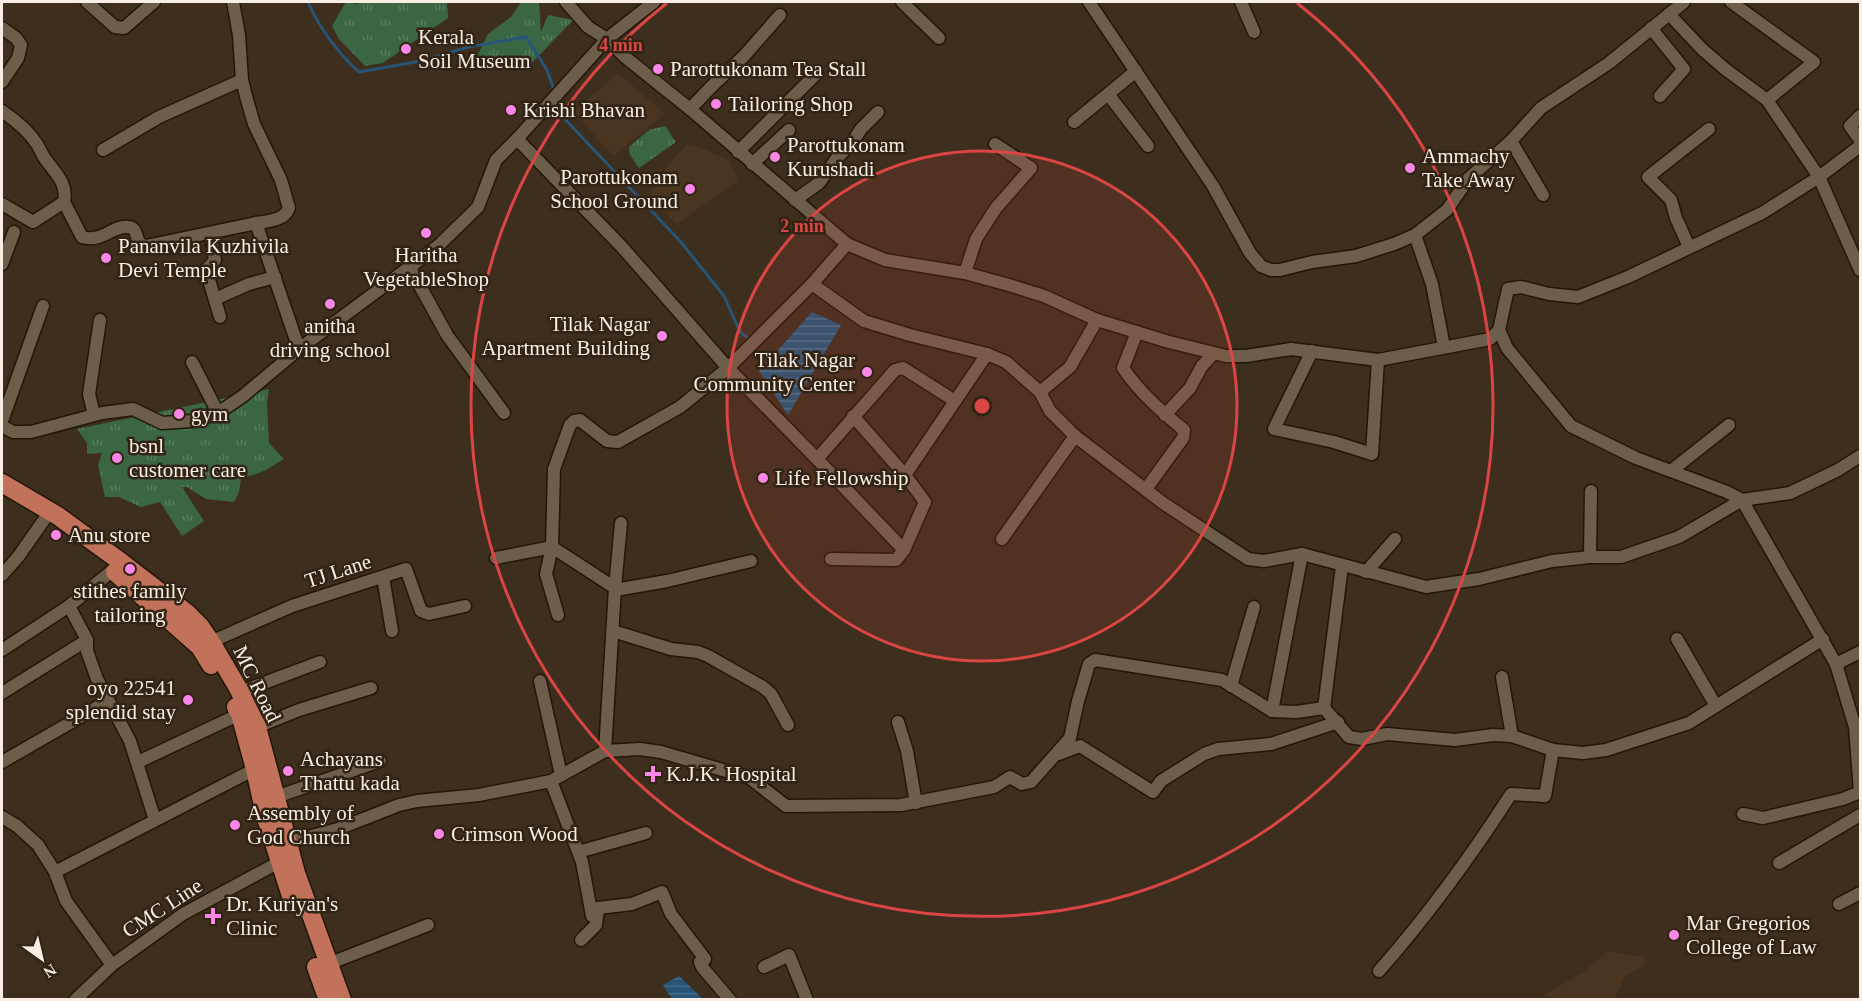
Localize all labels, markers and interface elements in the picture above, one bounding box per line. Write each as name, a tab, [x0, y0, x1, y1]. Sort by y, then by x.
place label: Kerala Soil Museum	[418, 25, 531, 73]
text: 4 min	[599, 35, 643, 55]
marker: Kerala Soil Museum	[399, 42, 413, 56]
place label: Parottukonam Tea Stall	[670, 57, 867, 81]
marker: Parottukonam Tea Stall	[651, 62, 665, 76]
place label: Tailoring Shop	[728, 92, 853, 116]
marker: Tailoring Shop	[709, 97, 723, 111]
place label: Krishi Bhavan	[523, 98, 645, 122]
marker: Krishi Bhavan	[504, 103, 518, 117]
place label: Parottukonam Kurushadi	[787, 133, 905, 181]
place label: Ammachy Take Away	[1422, 144, 1515, 192]
marker: Parottukonam Kurushadi	[768, 150, 782, 164]
marker: Ammachy Take Away	[1403, 161, 1417, 175]
place label: Parottukonam School Ground	[550, 165, 678, 213]
marker: Parottukonam School Ground	[683, 182, 697, 196]
text: 2 min	[780, 216, 824, 236]
marker: Haritha VegetableShop	[419, 226, 433, 240]
place label: Pananvila Kuzhivila Devi Temple	[118, 234, 290, 282]
place label: Haritha VegetableShop	[363, 243, 489, 291]
marker: Pananvila Kuzhivila Devi Temple	[99, 251, 113, 265]
marker: anitha driving school	[323, 297, 337, 311]
place label: Tilak Nagar Apartment Building	[481, 312, 650, 360]
place label: anitha driving school	[270, 314, 391, 362]
marker: Tilak Nagar Apartment Building	[655, 329, 669, 343]
place label: Tilak Nagar Community Center	[693, 348, 855, 396]
marker: Tilak Nagar Community Center	[860, 365, 874, 379]
centre of rings	[972, 396, 992, 416]
place label: gym	[191, 402, 228, 426]
marker: gym	[172, 407, 186, 421]
place label: bsnl customer care	[129, 434, 246, 482]
marker: bsnl customer care	[110, 451, 124, 465]
place label: Life Fellowship	[775, 466, 909, 490]
marker: Life Fellowship	[756, 471, 770, 485]
place label: Anu store	[68, 523, 150, 547]
marker: Anu store	[49, 528, 63, 542]
street label: TJ Lane	[302, 549, 374, 593]
marker: stithes family tailoring	[123, 562, 137, 576]
place label: stithes family tailoring	[73, 579, 187, 627]
street label: MC Road	[228, 642, 286, 727]
place label: oyo 22541 splendid stay	[66, 676, 176, 724]
marker: oyo 22541 splendid stay	[181, 693, 195, 707]
place label: Achayans Thattu kada	[300, 747, 400, 795]
place label: K.J.K. Hospital	[666, 762, 797, 786]
marker: Achayans Thattu kada	[281, 764, 295, 778]
marker: K.J.K. Hospital	[644, 765, 662, 783]
place label: Assembly of God Church	[247, 801, 354, 849]
marker: Assembly of God Church	[228, 818, 242, 832]
place label: Crimson Wood	[451, 822, 578, 846]
marker: Crimson Wood	[432, 827, 446, 841]
street label: CMC Line	[118, 873, 206, 943]
place label: Dr. Kuriyan's Clinic	[226, 892, 338, 940]
marker: Dr. Kuriyan's Clinic	[204, 907, 222, 925]
place label: Mar Gregorios College of Law	[1686, 911, 1817, 959]
marker: Mar Gregorios College of Law	[1667, 928, 1681, 942]
north arrow	[12, 929, 72, 989]
text: N	[40, 961, 60, 982]

